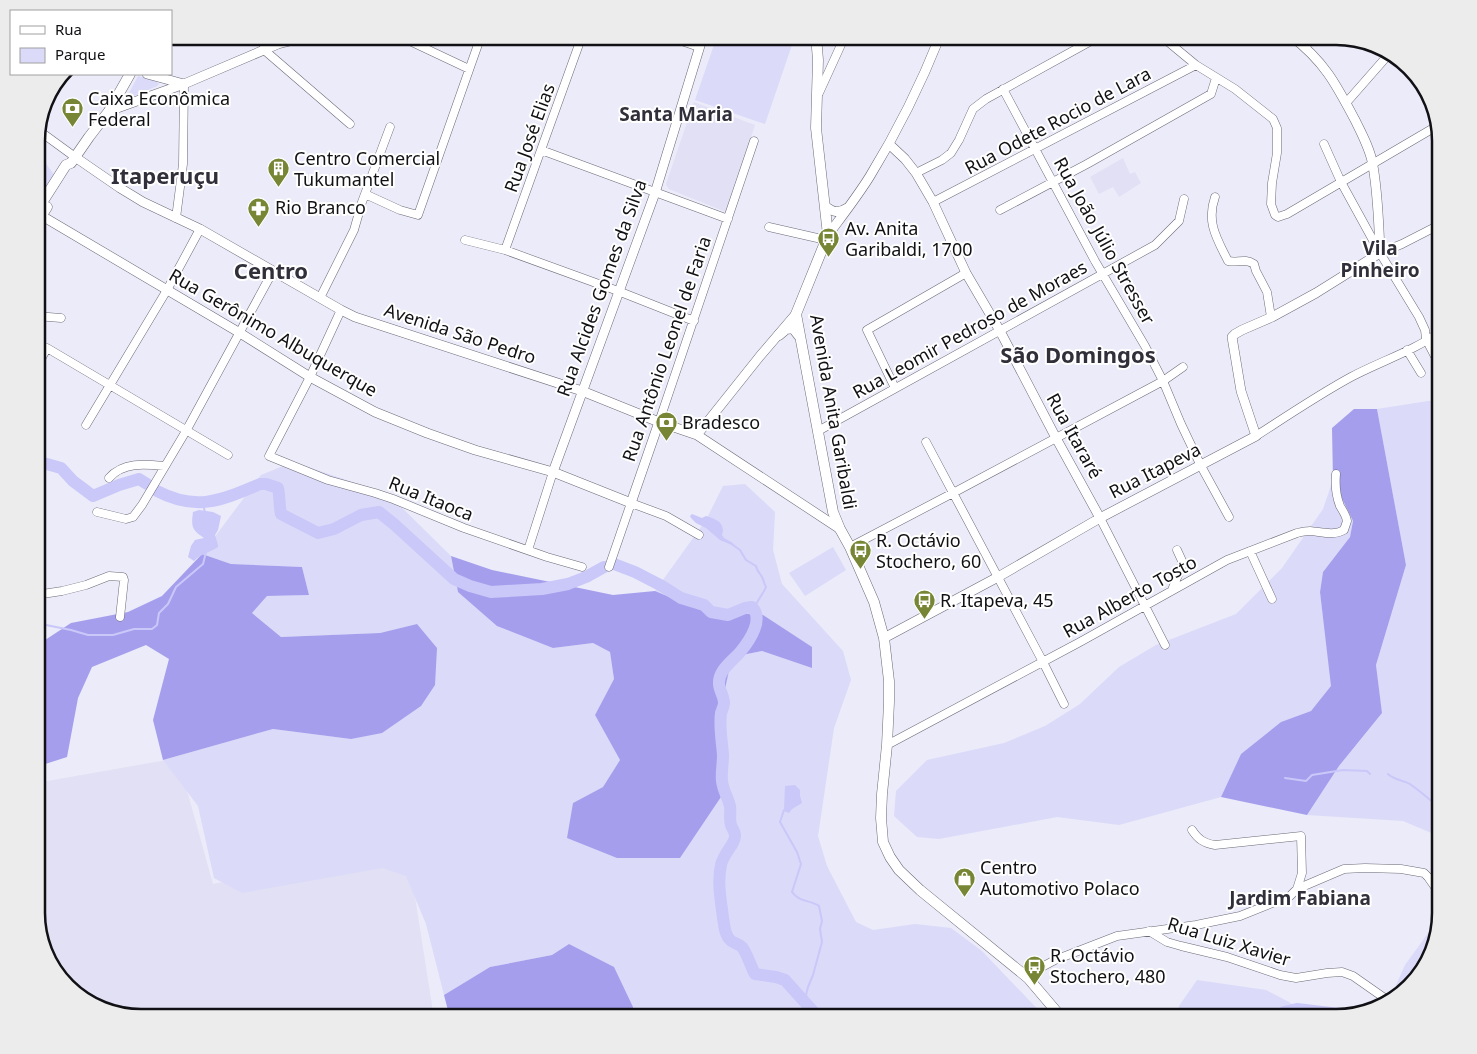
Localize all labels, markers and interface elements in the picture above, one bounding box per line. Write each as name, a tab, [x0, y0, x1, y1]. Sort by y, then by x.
legend	[10, 10, 172, 75]
text: Rua	[55, 19, 82, 39]
text: Parque	[55, 44, 105, 64]
street label: Rua Odete Rocio de Lara	[960, 61, 1155, 179]
street label: Rua José Elias	[498, 80, 560, 196]
place label: Caixa Econômica Federal	[88, 86, 230, 131]
bank icon: Caixa Econômica Federal	[60, 97, 84, 128]
district label: Santa Maria	[619, 101, 733, 127]
place label: Centro Comercial Tukumantel	[294, 146, 440, 191]
street label: Rua João Júlio Stresser	[1049, 153, 1161, 329]
building icon: Centro Comercial Tukumantel	[266, 157, 290, 188]
district label: Itaperuçu	[111, 160, 219, 190]
street label: Rua Alcides Gomes da Silva	[551, 176, 652, 400]
place label: Rio Branco	[275, 195, 366, 219]
pharmacy icon: Rio Branco	[247, 196, 271, 227]
place label: Av. Anita Garibaldi, 1700	[845, 216, 973, 261]
bus stop icon: Av. Anita Garibaldi, 1700	[817, 227, 841, 258]
street label: Rua Antônio Leonel de Faria	[616, 233, 716, 465]
district label: Vila Pinheiro	[1340, 235, 1420, 283]
district label: Centro	[234, 255, 308, 285]
street label: Rua Leomir Pedroso de Moraes	[848, 255, 1091, 404]
street label: Rua Gerônimo Albuquerque	[165, 263, 382, 402]
street label: Avenida São Pedro	[381, 297, 539, 369]
street label: Avenida Anita Garibaldi	[805, 312, 863, 511]
district label: São Domingos	[1000, 339, 1156, 369]
street label: Rua Itararé	[1042, 389, 1108, 483]
place label: Bradesco	[682, 410, 760, 434]
bank icon: Bradesco	[654, 411, 678, 442]
street label: Rua Itapeva	[1105, 437, 1205, 503]
street label: Rua Itaoca	[385, 470, 477, 526]
place label: R. Octávio Stochero, 60	[876, 528, 981, 573]
bus stop icon: R. Octávio Stochero, 60	[848, 539, 872, 570]
street label: Rua Alberto Tosto	[1058, 549, 1201, 643]
place label: R. Itapeva, 45	[940, 588, 1054, 612]
bus stop icon: R. Itapeva, 45	[912, 589, 936, 620]
place label: Centro Automotivo Polaco	[980, 855, 1140, 900]
shop icon: Centro Automotivo Polaco	[952, 866, 976, 897]
district label: Jardim Fabiana	[1227, 885, 1371, 911]
street label: Rua Luiz Xavier	[1165, 911, 1294, 971]
place label: R. Octávio Stochero, 480	[1050, 943, 1166, 988]
bus stop icon: R. Octávio Stochero, 480	[1022, 954, 1046, 985]

